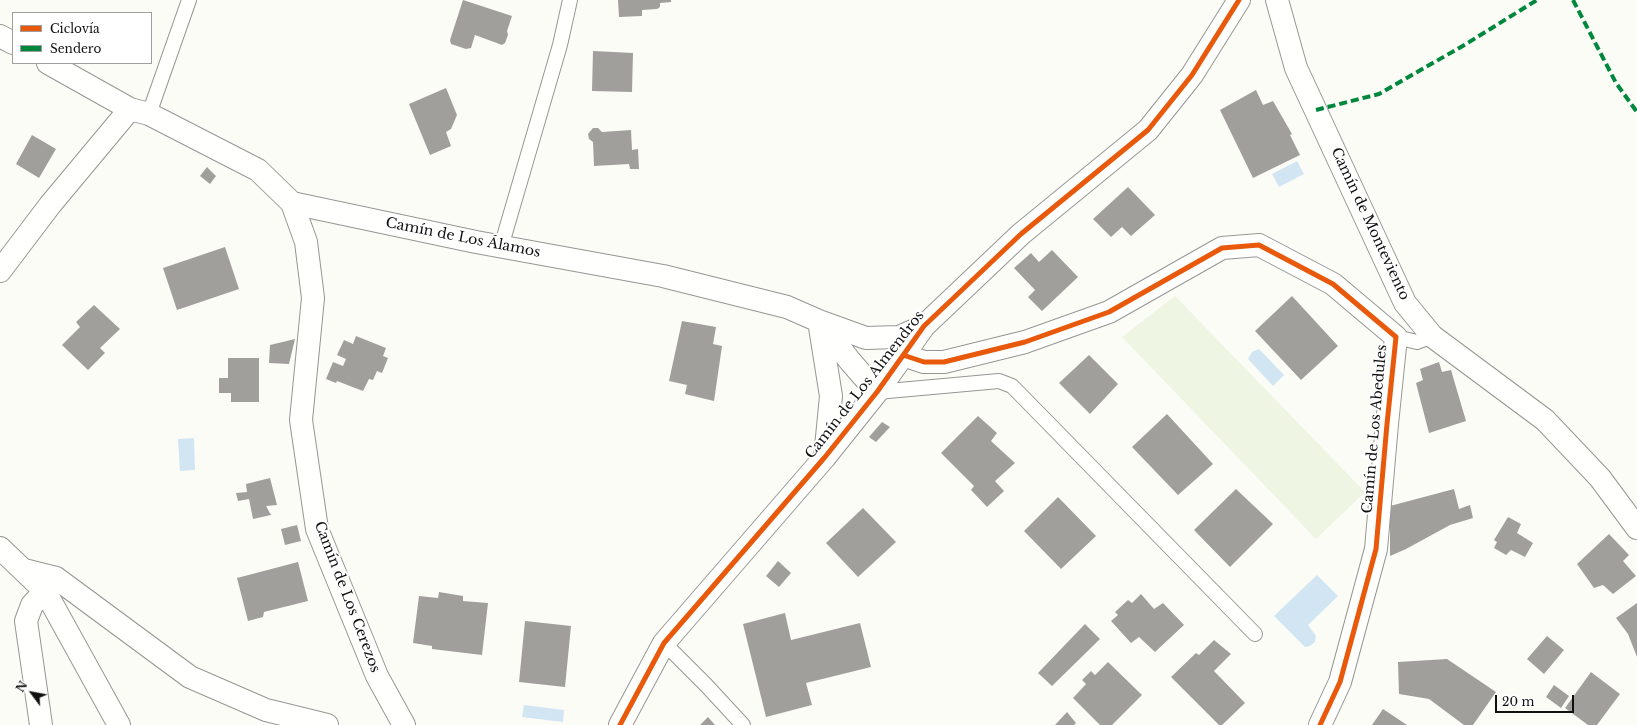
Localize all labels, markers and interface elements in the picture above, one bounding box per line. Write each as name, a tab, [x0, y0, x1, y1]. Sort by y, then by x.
legend	[12, 12, 152, 64]
text: Ciclovía	[50, 21, 100, 36]
text: Sendero	[50, 41, 101, 56]
street label: Camín de Monteviento	[1327, 145, 1413, 303]
street label: Camín de Los Álamos	[384, 215, 542, 261]
street label: Camín de Los Almendros	[802, 308, 928, 462]
street label: Camín de Los Abedules	[1359, 344, 1391, 514]
street label: Camín de Los Cerezos	[310, 519, 384, 675]
north arrow	[12, 673, 52, 713]
text: N	[13, 679, 31, 695]
scale bar	[1497, 687, 1576, 713]
text: 20 m	[1502, 694, 1534, 709]

